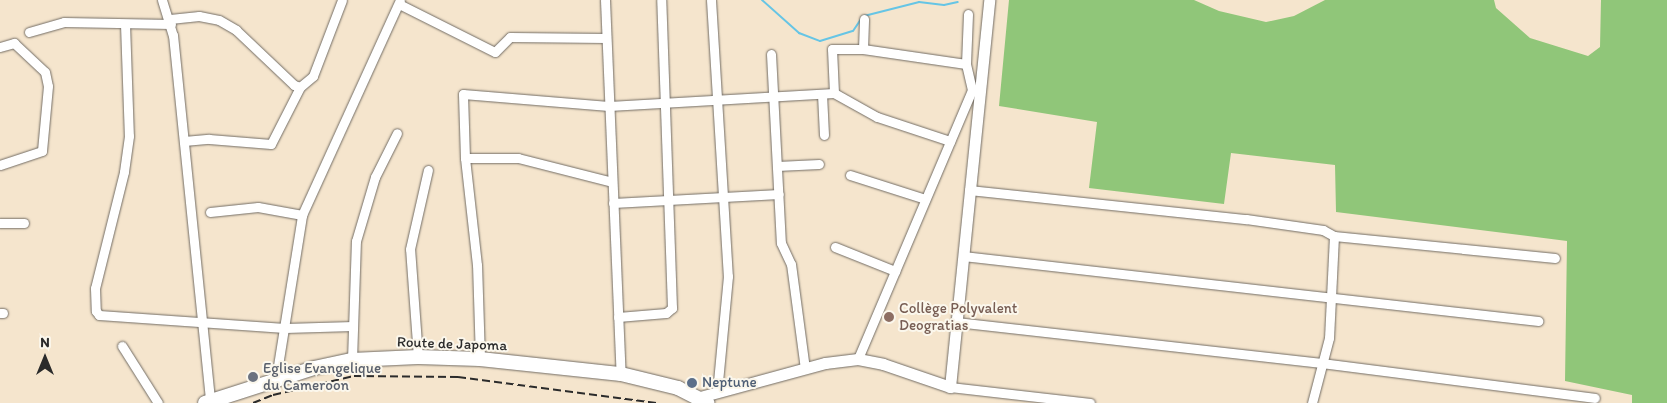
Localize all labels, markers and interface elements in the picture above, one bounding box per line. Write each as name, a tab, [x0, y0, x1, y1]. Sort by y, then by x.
place label: Collège Polyvalent Deogratias	[899, 299, 1017, 334]
marker: Collège Polyvalent Deogratias	[883, 311, 895, 323]
north arrow	[20, 333, 70, 383]
street label: Route de Japoma	[397, 333, 507, 355]
text: N	[40, 334, 50, 351]
place label: Eglise Evangelique du Cameroon	[263, 359, 381, 394]
marker: Eglise Evangelique du Cameroon	[247, 371, 259, 383]
place label: Neptune	[702, 374, 757, 392]
marker: Neptune	[686, 377, 698, 389]

